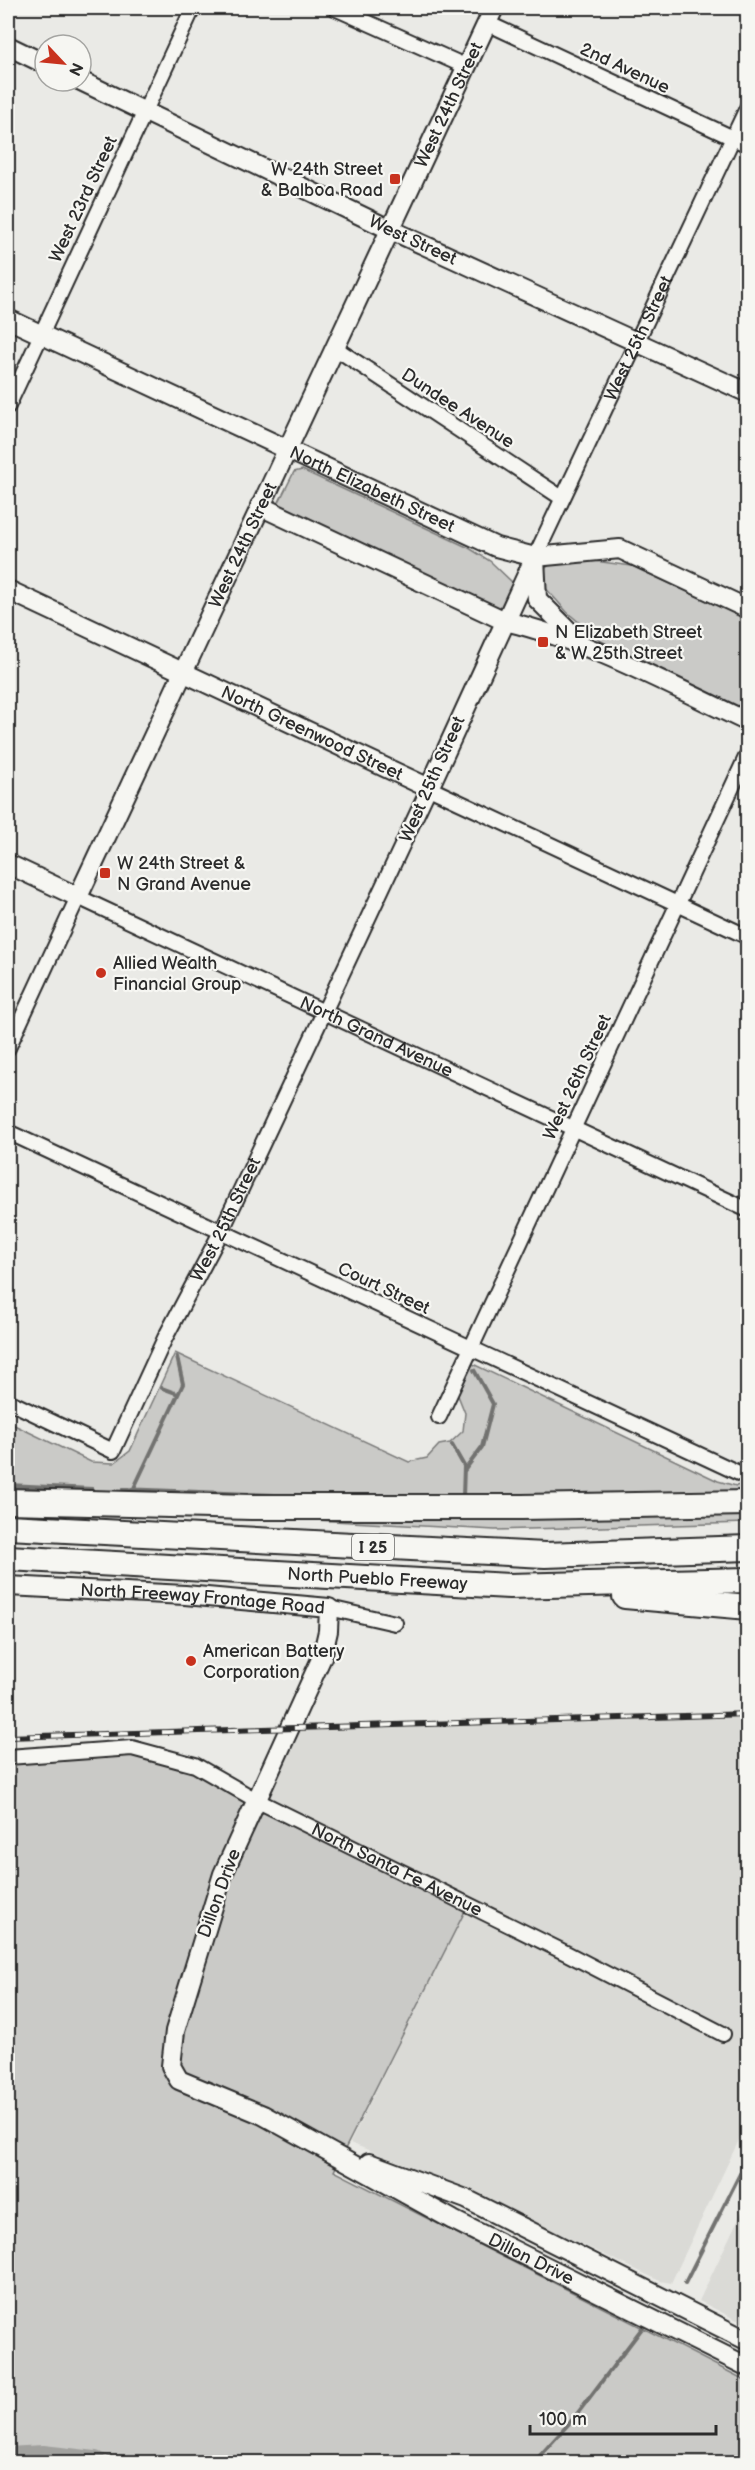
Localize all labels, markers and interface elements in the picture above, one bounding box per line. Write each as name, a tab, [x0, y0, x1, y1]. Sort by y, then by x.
north arrow	[33, 33, 93, 93]
street label: West 24th Street	[411, 38, 488, 171]
street label: 2nd Avenue	[577, 39, 673, 98]
text: N	[64, 59, 86, 78]
street label: West 23rd Street	[45, 132, 122, 266]
place label: W 24th Street & Balboa Road	[261, 159, 383, 201]
marker: W 24th Street & Balboa Road	[388, 172, 402, 186]
street label: West Street	[365, 211, 460, 270]
street label: West 25th Street	[600, 272, 677, 404]
street label: Dundee Avenue	[397, 364, 518, 453]
street label: North Elizabeth Street	[286, 442, 458, 537]
street label: West 24th Street	[205, 479, 282, 611]
place label: N Elizabeth Street & W 25th Street	[555, 622, 703, 664]
marker: N Elizabeth Street & W 25th Street	[536, 635, 550, 649]
street label: North Greenwood Street	[218, 682, 407, 785]
street label: West 25th Street	[395, 713, 470, 845]
place label: W 24th Street & N Grand Avenue	[117, 853, 251, 895]
marker: W 24th Street & N Grand Avenue	[98, 866, 112, 880]
place label: Allied Wealth Financial Group	[113, 953, 241, 995]
marker: Allied Wealth Financial Group	[94, 966, 108, 980]
street label: North Grand Avenue	[297, 992, 457, 1082]
street label: West 26th Street	[539, 1011, 616, 1143]
street label: West 25th Street	[187, 1154, 266, 1285]
street label: Court Street	[334, 1258, 434, 1319]
road number: I 25	[352, 1534, 394, 1560]
street label: North Pueblo Freeway	[287, 1564, 469, 1595]
street label: North Freeway Frontage Road	[80, 1580, 326, 1619]
place label: American Battery Corporation	[203, 1641, 345, 1683]
marker: American Battery Corporation	[184, 1654, 198, 1668]
street label: North Santa Fe Avenue	[308, 1819, 486, 1921]
street label: Dillon Drive	[194, 1846, 245, 1940]
street label: Dillon Drive	[485, 2229, 577, 2290]
scale bar	[530, 2398, 716, 2436]
text: 100 m	[539, 2409, 587, 2430]

